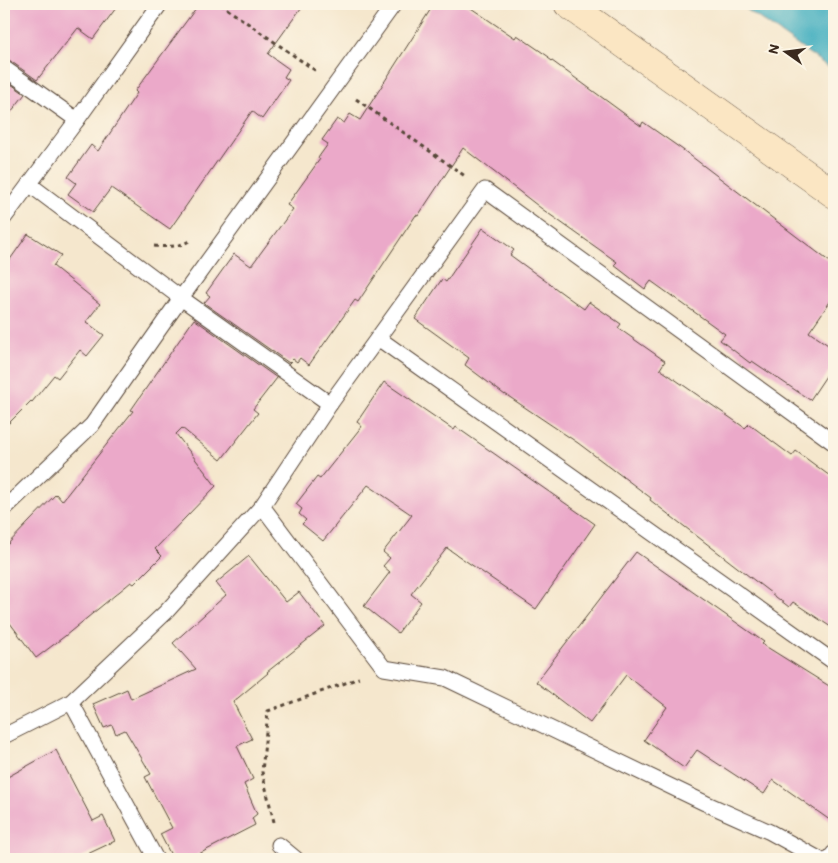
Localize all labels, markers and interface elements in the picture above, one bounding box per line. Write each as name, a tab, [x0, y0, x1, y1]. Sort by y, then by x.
north arrow	[760, 28, 810, 78]
text: N	[764, 42, 783, 56]

